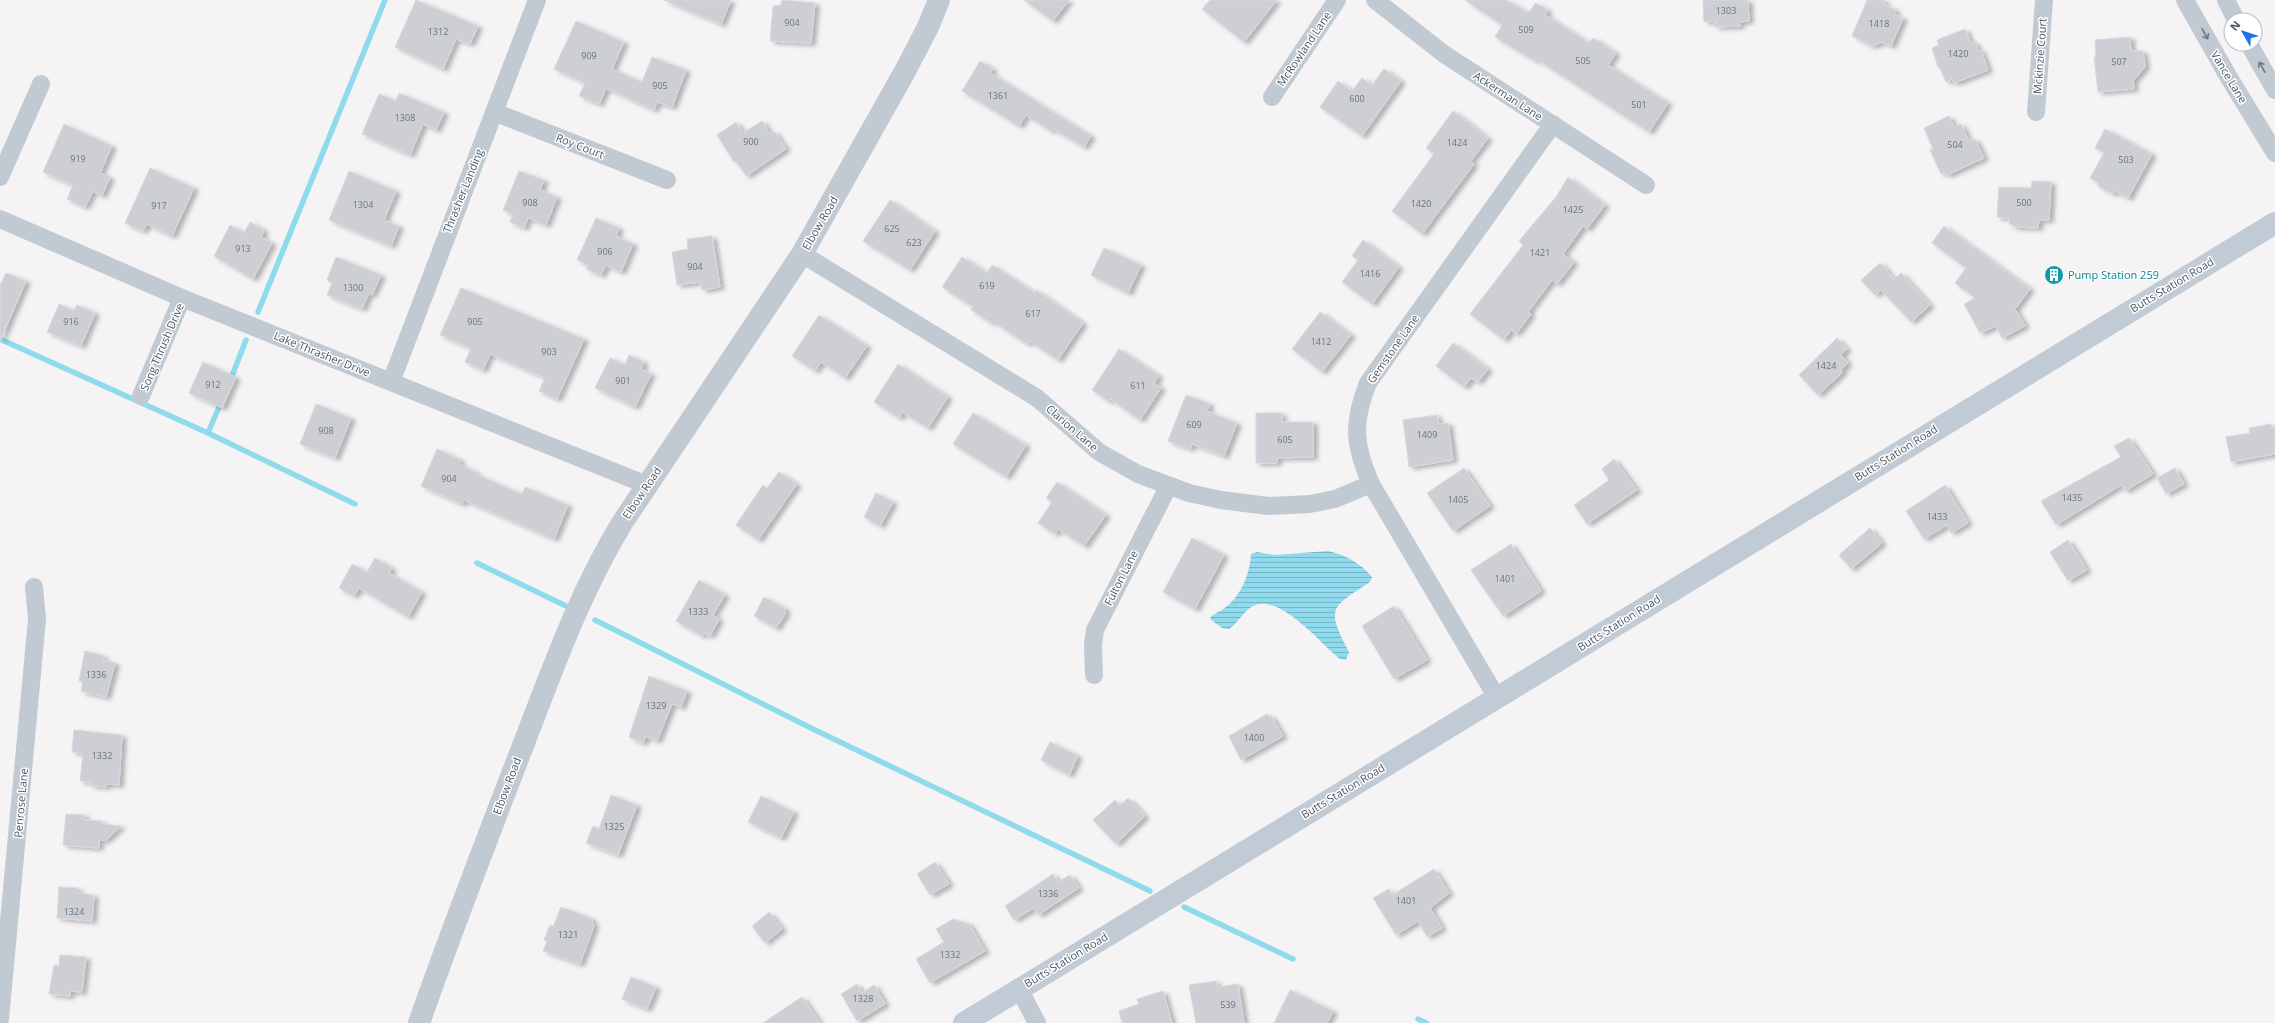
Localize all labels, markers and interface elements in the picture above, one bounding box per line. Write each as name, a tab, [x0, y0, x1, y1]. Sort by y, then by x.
house number: 1303	[1716, 4, 1736, 17]
street label: McRowland Lane	[1273, 8, 1334, 89]
north arrow	[2223, 12, 2263, 52]
house number: 904	[784, 16, 800, 29]
house number: 1418	[1869, 17, 1889, 30]
street label: Mckinzie Court	[2029, 17, 2050, 94]
text: N	[2226, 17, 2243, 34]
house number: 509	[1518, 23, 1534, 36]
house number: 1312	[428, 25, 448, 38]
one-way arrow	[2201, 28, 2209, 40]
house number: 1420	[1948, 47, 1968, 60]
street label: Vance Lane	[2208, 48, 2251, 106]
house number: 909	[581, 49, 597, 62]
house number: 505	[1575, 54, 1591, 67]
house number: 507	[2111, 55, 2127, 68]
one-way arrow	[2257, 61, 2265, 73]
street label: Ackerman Lane	[1471, 68, 1546, 123]
house number: 905	[652, 79, 668, 92]
house number: 1361	[988, 89, 1008, 102]
house number: 600	[1349, 92, 1365, 105]
house number: 501	[1631, 98, 1647, 111]
house number: 1308	[395, 111, 415, 124]
street label: Roy Court	[554, 129, 607, 162]
house number: 900	[743, 135, 759, 148]
house number: 1424	[1447, 136, 1467, 149]
house number: 504	[1947, 138, 1963, 151]
street label: Thrasher Landing	[439, 146, 486, 235]
house number: 919	[70, 152, 86, 165]
house number: 503	[2118, 153, 2134, 166]
street label: Elbow Road	[798, 193, 841, 252]
house number: 908	[522, 196, 538, 209]
house number: 500	[2016, 196, 2032, 209]
house number: 1420	[1411, 197, 1431, 210]
house number: 1304	[353, 198, 373, 211]
house number: 917	[151, 199, 167, 212]
house number: 1425	[1563, 203, 1583, 216]
house number: 625	[884, 222, 900, 235]
house number: 623	[906, 236, 922, 249]
house number: 913	[235, 242, 251, 255]
house number: 906	[597, 245, 613, 258]
house number: 1421	[1530, 246, 1550, 259]
street label: Butts Station Road	[2127, 254, 2216, 315]
house number: 904	[687, 260, 703, 273]
building icon: Pump Station 259	[2043, 264, 2065, 286]
house number: 1416	[1360, 267, 1380, 280]
place label: Pump Station 259	[2068, 267, 2159, 282]
house number: 619	[979, 279, 995, 292]
house number: 1300	[343, 281, 363, 294]
street label: Song Thrush Drive	[136, 301, 187, 393]
house number: 617	[1025, 307, 1041, 320]
street label: Gemstone Lane	[1363, 311, 1422, 386]
house number: 916	[63, 315, 79, 328]
house number: 905	[467, 315, 483, 328]
street label: Lake Thrasher Drive	[272, 327, 373, 380]
house number: 1412	[1311, 335, 1331, 348]
house number: 903	[541, 345, 557, 358]
house number: 1424	[1816, 359, 1836, 372]
house number: 901	[615, 374, 631, 387]
house number: 912	[205, 378, 221, 391]
house number: 611	[1130, 379, 1146, 392]
street label: Clarion Lane	[1043, 401, 1101, 454]
house number: 609	[1186, 418, 1202, 431]
street label: Butts Station Road	[1851, 421, 1940, 484]
house number: 908	[318, 424, 334, 437]
house number: 1409	[1417, 428, 1437, 441]
house number: 605	[1277, 433, 1293, 446]
street label: Elbow Road	[619, 464, 665, 522]
house number: 904	[441, 472, 457, 485]
house number: 1435	[2062, 491, 2082, 504]
house number: 1405	[1448, 493, 1468, 506]
house number: 1433	[1927, 510, 1947, 523]
street label: Fulton Lane	[1100, 548, 1141, 608]
house number: 1401	[1495, 572, 1515, 585]
street label: Butts Station Road	[1574, 591, 1663, 654]
house number: 1333	[688, 605, 708, 618]
house number: 1336	[86, 668, 106, 681]
house number: 1329	[646, 699, 666, 712]
house number: 1400	[1244, 731, 1264, 744]
house number: 1332	[92, 749, 112, 762]
street label: Elbow Road	[489, 755, 524, 816]
street label: Butts Station Road	[1298, 760, 1387, 821]
street label: Penrose Lane	[10, 768, 31, 838]
house number: 1325	[604, 820, 624, 833]
house number: 1336	[1038, 887, 1058, 900]
house number: 1401	[1396, 894, 1416, 907]
house number: 1324	[64, 905, 84, 918]
house number: 1321	[558, 928, 578, 941]
street label: Butts Station Road	[1021, 929, 1110, 990]
house number: 1332	[940, 948, 960, 961]
house number: 1328	[853, 992, 873, 1005]
house number: 539	[1220, 998, 1236, 1011]

